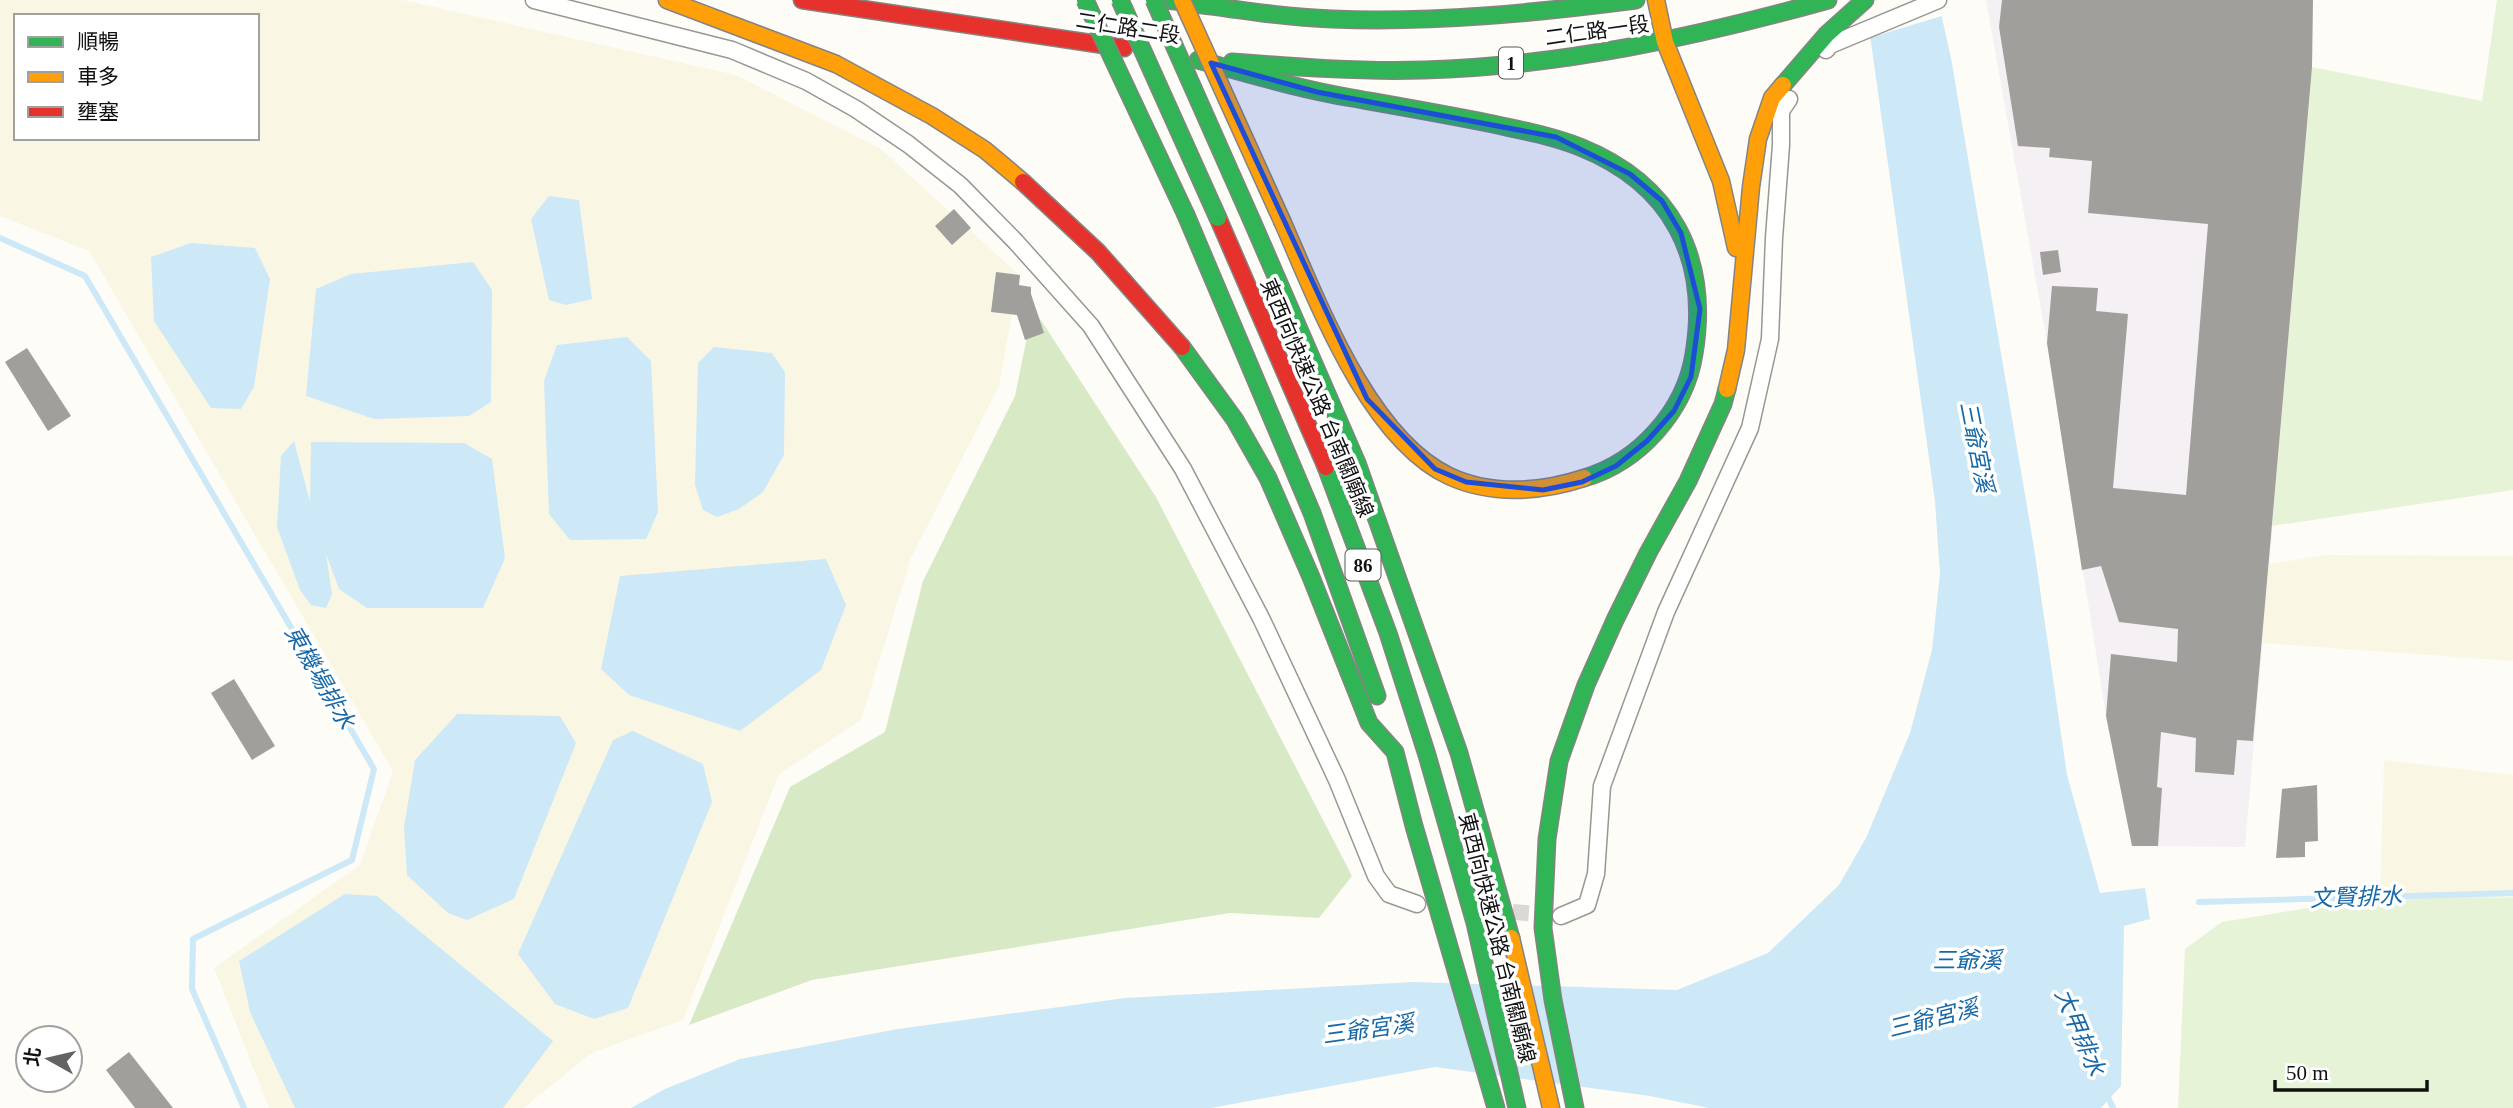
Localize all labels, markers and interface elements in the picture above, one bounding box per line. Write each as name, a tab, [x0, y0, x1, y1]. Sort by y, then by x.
street label: 二仁路二段	[1074, 8, 1182, 48]
street label: 二仁路一段	[1543, 12, 1651, 50]
legend	[14, 14, 259, 140]
text: 順暢	[77, 30, 119, 54]
road number: 1	[1499, 48, 1523, 78]
text: 車多	[77, 65, 119, 89]
text: 壅塞	[77, 100, 119, 124]
street label: 東西向快速公路 台南關廟線	[1256, 275, 1378, 521]
water label: 三爺宮溪	[1955, 400, 1998, 498]
road number: 86	[1346, 550, 1380, 580]
water label: 東機場排水	[280, 621, 360, 734]
street label: 東西向快速公路 台南關廟線	[1454, 810, 1540, 1066]
water label: 文賢排水	[2310, 883, 2403, 912]
water label: 三爺溪	[1933, 948, 2005, 973]
water label: 大甲排水	[2050, 985, 2109, 1080]
water label: 三爺宮溪	[1885, 995, 1984, 1042]
water label: 三爺宮溪	[1321, 1010, 1418, 1048]
north arrow	[14, 1024, 84, 1094]
text: 北	[21, 1046, 44, 1068]
scale bar	[2275, 1048, 2427, 1092]
text: 50 m	[2286, 1061, 2329, 1085]

